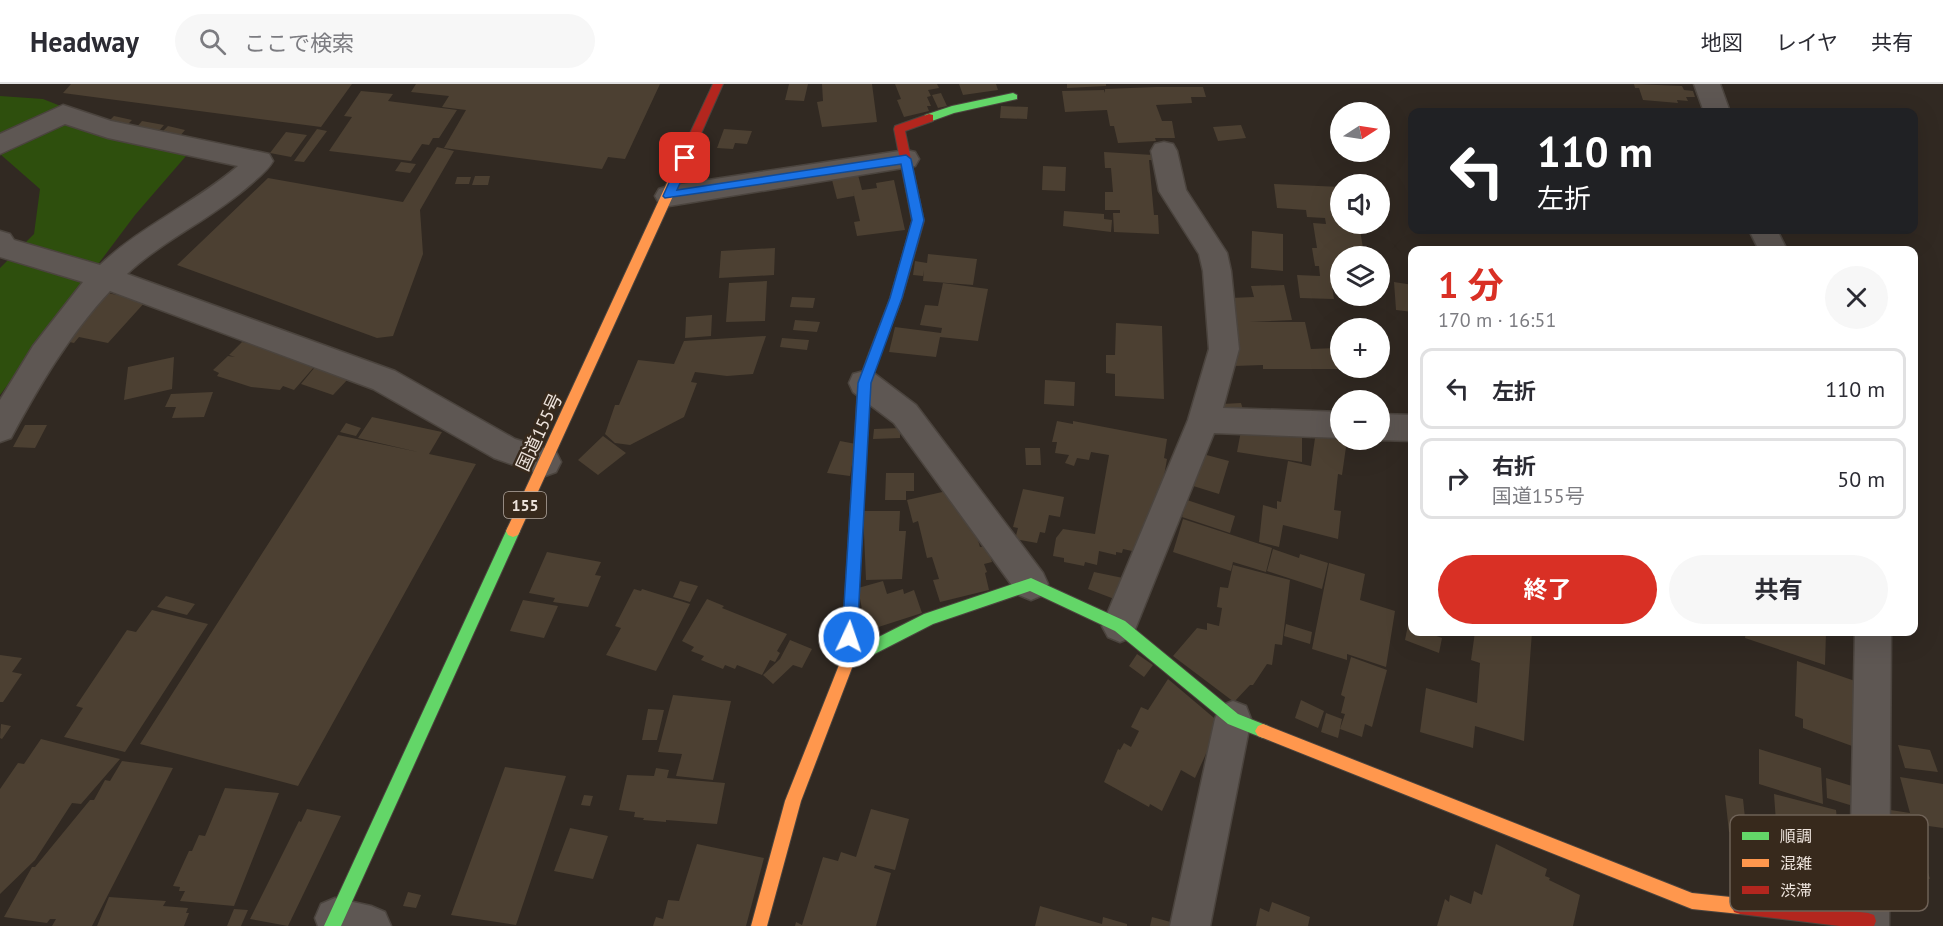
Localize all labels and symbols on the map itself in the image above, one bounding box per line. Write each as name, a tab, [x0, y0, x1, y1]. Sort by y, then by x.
north arrow	[1330, 102, 1390, 162]
pin	[659, 132, 710, 183]
street label: 国道155号	[511, 389, 567, 475]
road number: 155	[504, 492, 546, 518]
position arrow	[817, 605, 881, 669]
legend	[1730, 815, 1928, 911]
text: 順調	[1780, 826, 1812, 846]
text: 混雑	[1780, 853, 1812, 873]
text: 渋滞	[1780, 880, 1812, 900]

